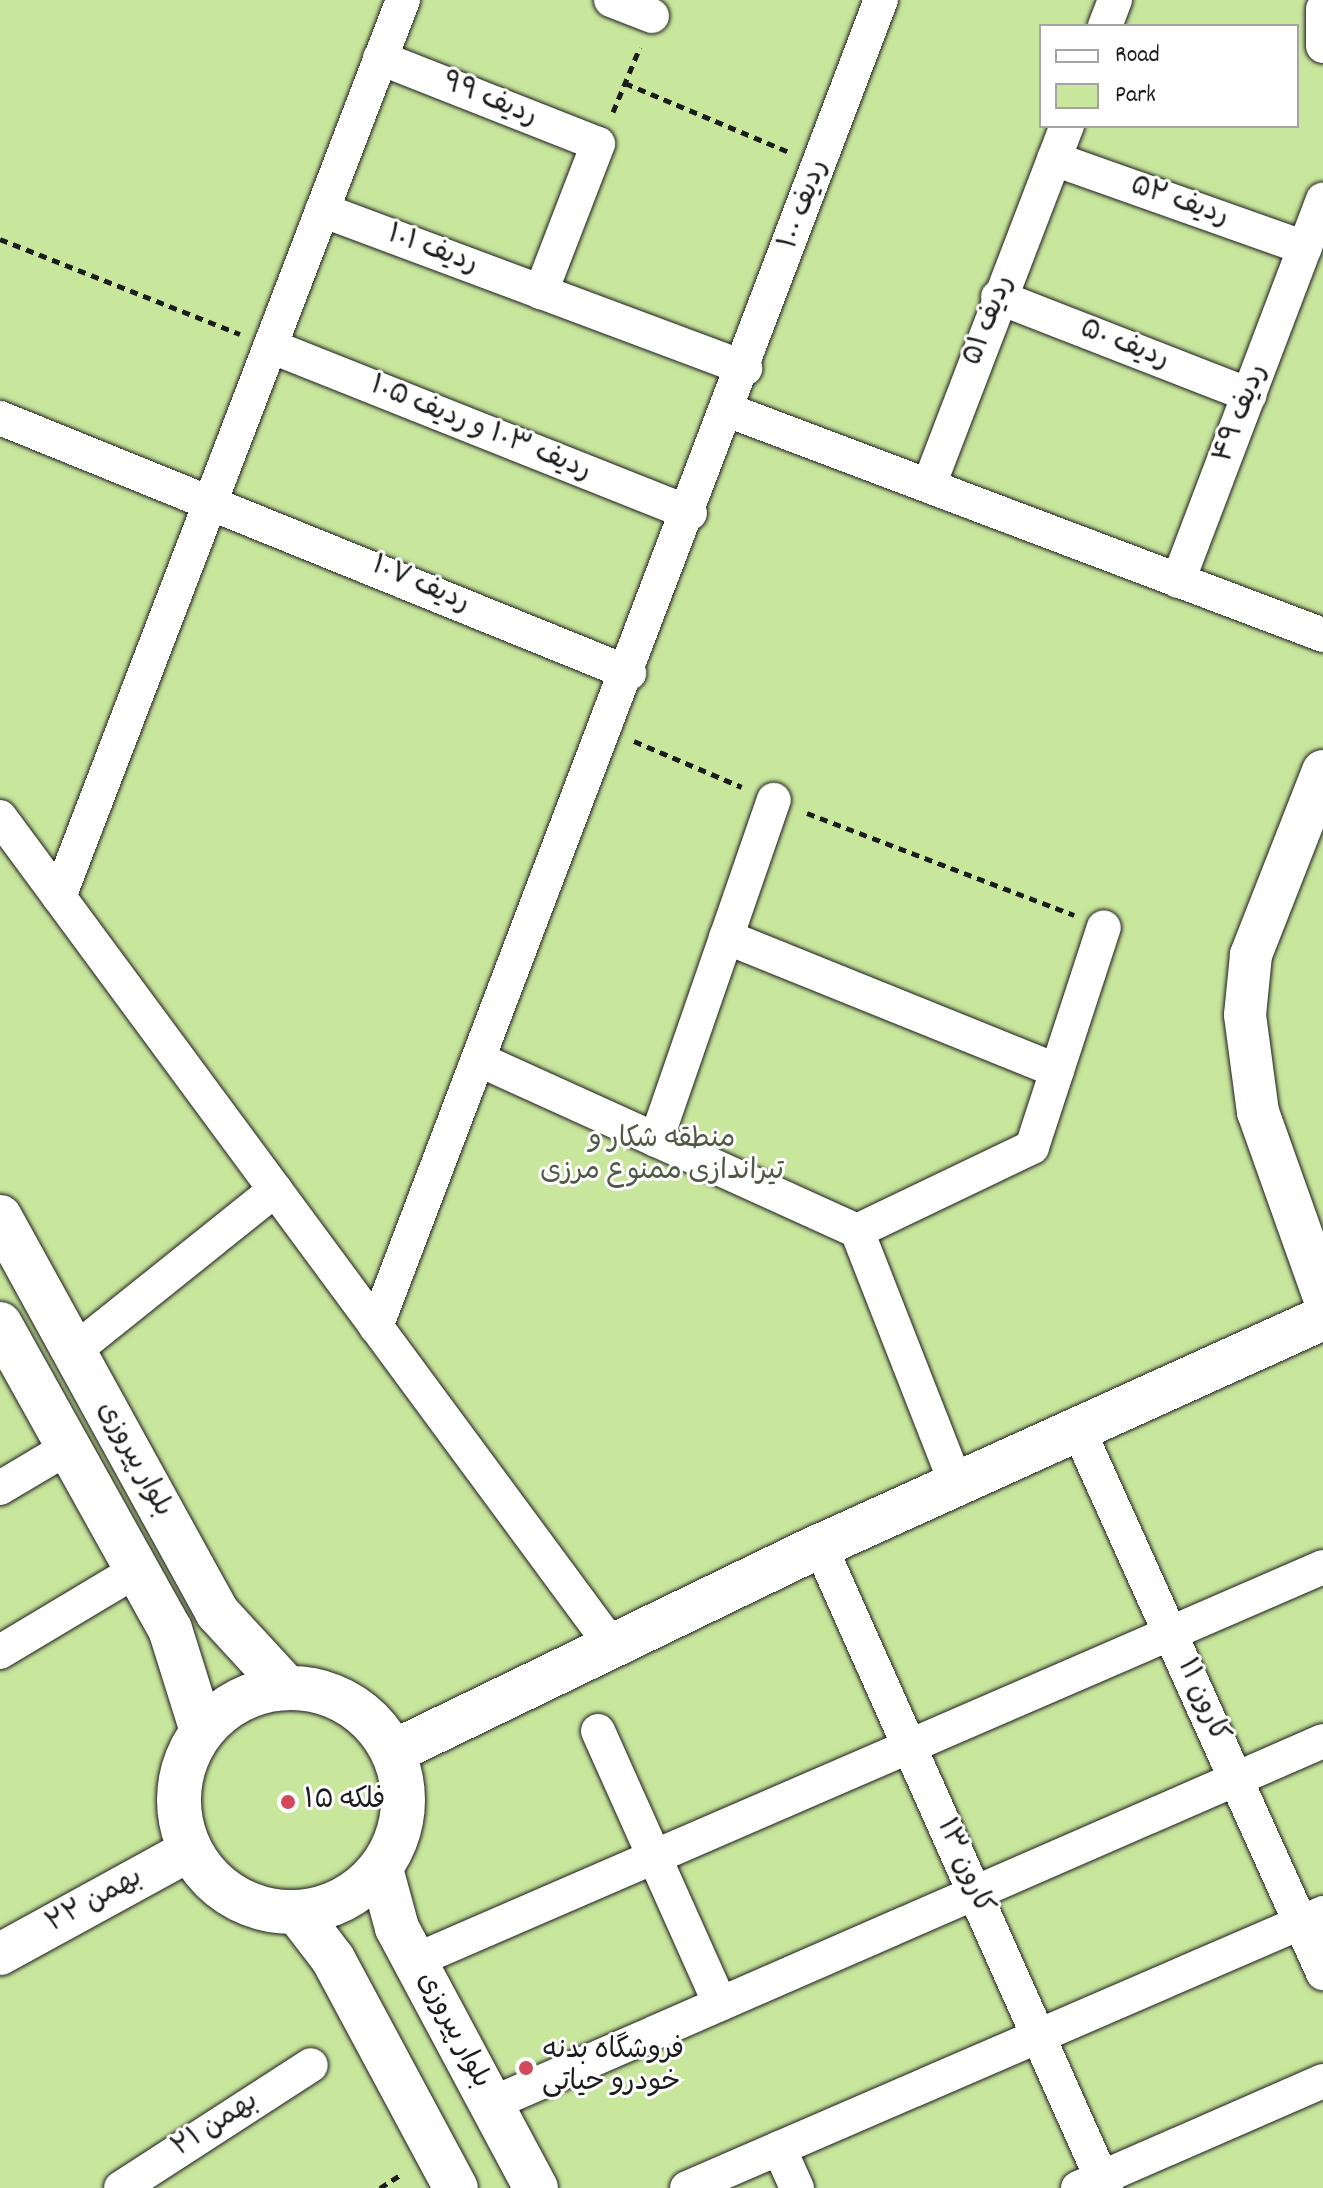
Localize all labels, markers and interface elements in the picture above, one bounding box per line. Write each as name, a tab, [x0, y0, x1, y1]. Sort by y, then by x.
legend	[1039, 24, 1299, 128]
text: Road	[1115, 39, 1160, 73]
street label: ردیف ۹۹	[437, 67, 541, 135]
text: Park	[1115, 79, 1156, 113]
street label: ردیف ۱۰۰	[773, 156, 837, 254]
street label: ردیف ۵۲	[1125, 171, 1233, 235]
street label: ردیف ۱۰۱	[382, 219, 482, 283]
street label: ردیف ۵۱	[957, 271, 1023, 371]
street label: ردیف ۵۰	[1075, 314, 1173, 378]
street label: ردیف ۴۹	[1208, 360, 1276, 468]
street label: ردیف ۱۰۳ و ردیف ۱۰۵	[365, 370, 595, 490]
street label: ردیف ۱۰۷	[366, 550, 474, 622]
park label: منطقه شکار و تیراندازی ممنوع مرزی	[540, 1124, 784, 1190]
street label: بلوار پیروزی	[88, 1396, 178, 1524]
street label: کارون ۱۱	[1168, 1654, 1234, 1748]
place label: فلکه ۱۵	[304, 1785, 385, 1819]
marker: فلکه ۱۵	[279, 1793, 297, 1811]
street label: کارون ۱۳	[927, 1814, 999, 1920]
street label: بهمن ۲۲	[41, 1862, 149, 1942]
street label: بلوار پیروزی	[407, 1967, 497, 2095]
place label: فروشگاه بدنه خودرو حیاتی	[542, 2035, 684, 2101]
marker: فروشگاه بدنه خودرو حیاتی	[517, 2059, 535, 2077]
street label: بهمن ۲۱	[167, 2086, 265, 2166]

